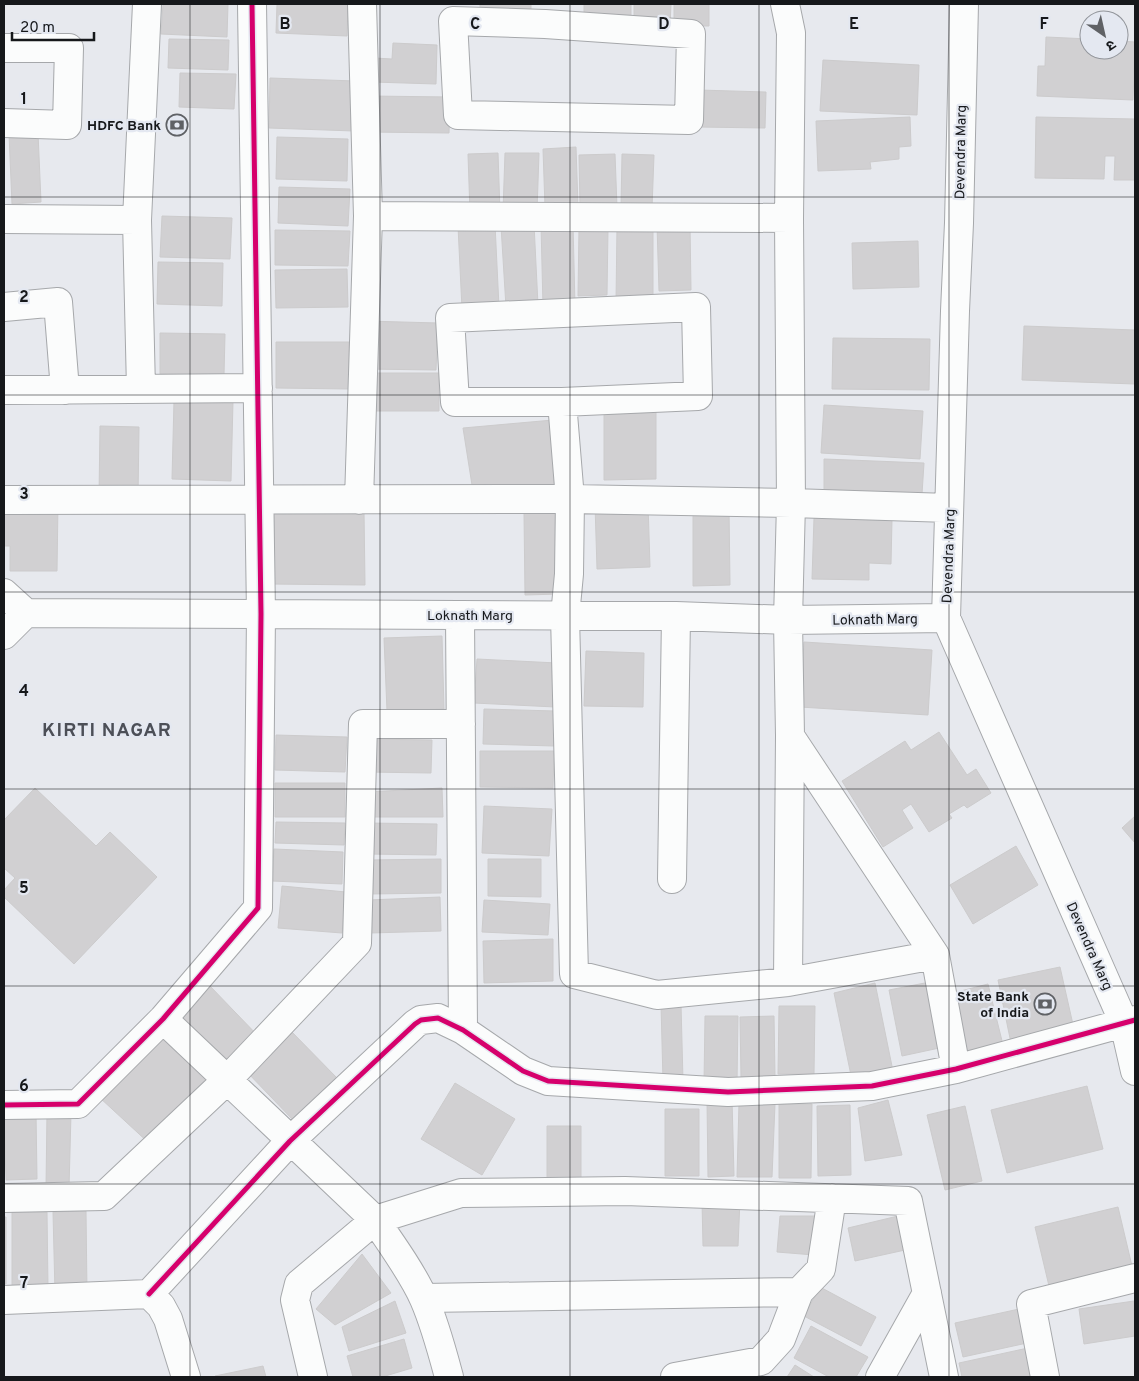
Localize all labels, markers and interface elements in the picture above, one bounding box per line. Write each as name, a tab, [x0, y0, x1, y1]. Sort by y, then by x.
scale bar	[12, 10, 95, 42]
north arrow	[1079, 10, 1129, 60]
text: B	[279, 15, 291, 35]
text: C	[470, 15, 480, 35]
text: D	[658, 15, 670, 35]
text: E	[849, 15, 859, 35]
text: F	[1039, 15, 1049, 35]
text: 20 m	[20, 19, 55, 38]
text: उ	[1102, 35, 1119, 54]
text: 1	[21, 90, 27, 110]
street label: Devendra Marg	[952, 105, 971, 199]
bank icon: HDFC Bank	[165, 113, 189, 137]
place label: HDFC Bank	[87, 118, 161, 135]
text: 2	[19, 288, 29, 308]
text: 3	[19, 485, 29, 505]
street label: Devendra Marg	[939, 508, 960, 604]
street label: Loknath Marg	[427, 608, 513, 625]
street label: Loknath Marg	[832, 611, 918, 630]
text: 4	[19, 682, 29, 702]
district label: KIRTI NAGAR	[42, 719, 172, 743]
text: 5	[19, 879, 29, 899]
street label: Devendra Marg	[1062, 900, 1116, 993]
place label: State Bank of India	[957, 989, 1029, 1022]
bank icon: State Bank of India	[1033, 992, 1057, 1016]
text: 6	[19, 1077, 29, 1097]
text: 7	[20, 1274, 28, 1294]

